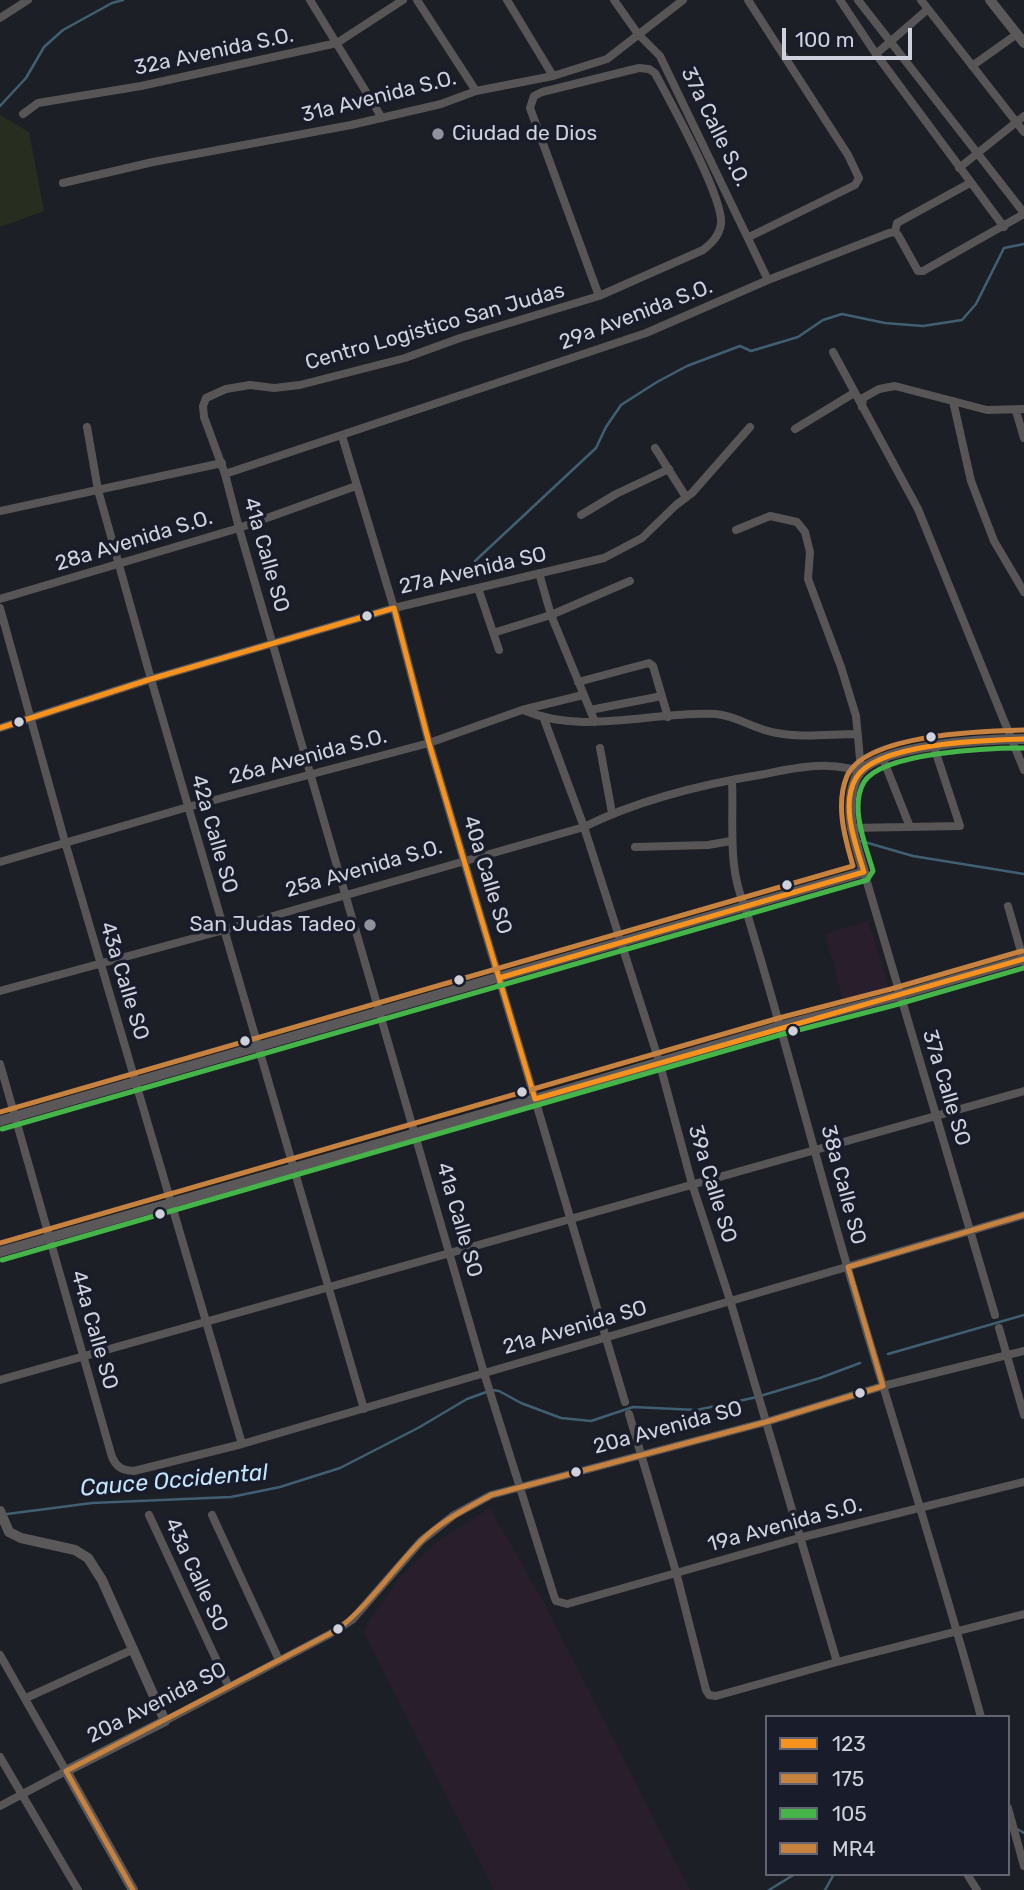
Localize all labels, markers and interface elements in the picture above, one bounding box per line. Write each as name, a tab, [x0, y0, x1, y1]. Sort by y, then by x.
scale bar	[786, 14, 916, 58]
street label: 32a Avenida S.O.	[132, 23, 296, 81]
text: 100 m	[795, 27, 854, 52]
street label: 37a Calle S.O.	[675, 63, 755, 191]
street label: 31a Avenida S.O.	[299, 66, 459, 128]
place label: Ciudad de Dios	[452, 121, 597, 147]
marker: Ciudad de Dios	[430, 126, 446, 142]
street label: 29a Avenida S.O.	[556, 274, 716, 356]
street label: Centro Logistico San Judas	[302, 278, 568, 376]
street label: 41a Calle SO	[238, 495, 294, 615]
street label: 28a Avenida S.O.	[52, 505, 216, 577]
street label: 27a Avenida SO	[397, 542, 549, 600]
unlabelled marker	[360, 609, 374, 623]
unlabelled marker	[12, 715, 26, 729]
street label: 26a Avenida S.O.	[226, 724, 390, 790]
unlabelled marker	[924, 730, 938, 744]
street label: 42a Calle SO	[185, 772, 243, 896]
street label: 40a Calle SO	[457, 812, 517, 938]
street label: 25a Avenida S.O.	[283, 835, 445, 903]
unlabelled marker	[780, 878, 794, 892]
place label: San Judas Tadeo	[190, 912, 356, 938]
marker: San Judas Tadeo	[362, 917, 378, 933]
street label: 43a Calle SO	[94, 919, 154, 1043]
unlabelled marker	[452, 973, 466, 987]
unlabelled marker	[786, 1024, 800, 1038]
street label: 37a Calle SO	[916, 1027, 976, 1149]
unlabelled marker	[238, 1034, 252, 1048]
unlabelled marker	[515, 1085, 529, 1099]
street label: 39a Calle SO	[682, 1122, 742, 1246]
street label: 38a Calle SO	[815, 1122, 871, 1248]
street label: 41a Calle SO	[431, 1160, 487, 1280]
unlabelled marker	[153, 1207, 167, 1221]
street label: 44a Calle SO	[65, 1268, 123, 1392]
street label: 21a Avenida SO	[500, 1295, 650, 1361]
unlabelled marker	[853, 1386, 867, 1400]
street label: 20a Avenida SO	[591, 1396, 745, 1460]
water label: Cauce Occidental	[79, 1459, 269, 1503]
unlabelled marker	[569, 1465, 583, 1479]
street label: 19a Avenida S.O.	[705, 1492, 865, 1558]
street label: 43a Calle SO	[159, 1514, 233, 1636]
unlabelled marker	[331, 1622, 345, 1636]
street label: 20a Avenida SO	[83, 1657, 231, 1749]
legend	[765, 1715, 1010, 1876]
text: 123	[832, 1731, 866, 1756]
text: 175	[832, 1766, 864, 1791]
text: 105	[832, 1801, 867, 1826]
text: MR4	[832, 1836, 875, 1861]

